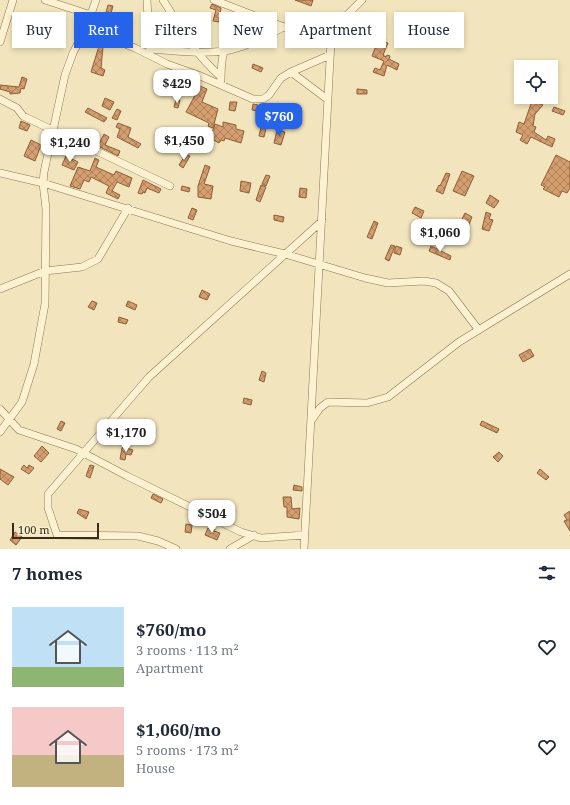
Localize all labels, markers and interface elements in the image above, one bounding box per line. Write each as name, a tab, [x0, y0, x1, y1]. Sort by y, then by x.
chip: Buy	[12, 12, 66, 48]
chip: Rent	[74, 12, 133, 48]
chip: Filters	[141, 12, 211, 48]
chip: New	[219, 12, 277, 48]
chip: Apartment	[285, 12, 386, 48]
chip: House	[394, 12, 464, 48]
map controls	[514, 60, 558, 104]
button: locate	[514, 60, 558, 104]
pin: $429	[153, 70, 201, 104]
text: $429	[162, 74, 192, 92]
pin: $760	[255, 103, 303, 137]
text: $760	[264, 107, 294, 125]
pin: $1,450	[151, 127, 217, 161]
pin: $1,240	[37, 129, 103, 163]
text: $1,450	[164, 131, 204, 149]
text: $1,240	[50, 133, 90, 151]
pin: $1,060	[407, 219, 473, 253]
text: $1,060	[420, 223, 460, 241]
pin: $1,170	[93, 419, 159, 453]
text: $1,170	[106, 423, 146, 441]
pin: $504	[188, 500, 236, 534]
text: $504	[197, 504, 227, 522]
scale bar	[12, 521, 99, 540]
text: 100 m	[18, 522, 50, 537]
text: 7 homes	[12, 562, 82, 585]
icon: filters	[536, 562, 558, 584]
text: $760/mo	[136, 618, 207, 641]
icon: home	[44, 623, 92, 671]
icon: heart	[536, 636, 558, 658]
text: 3 rooms · 113 m²	[136, 641, 239, 659]
text: Apartment	[136, 659, 203, 677]
text: $1,060/mo	[136, 718, 221, 741]
icon: home	[44, 723, 92, 771]
icon: heart	[536, 736, 558, 758]
text: 5 rooms · 173 m²	[136, 741, 239, 759]
text: House	[136, 759, 175, 777]

